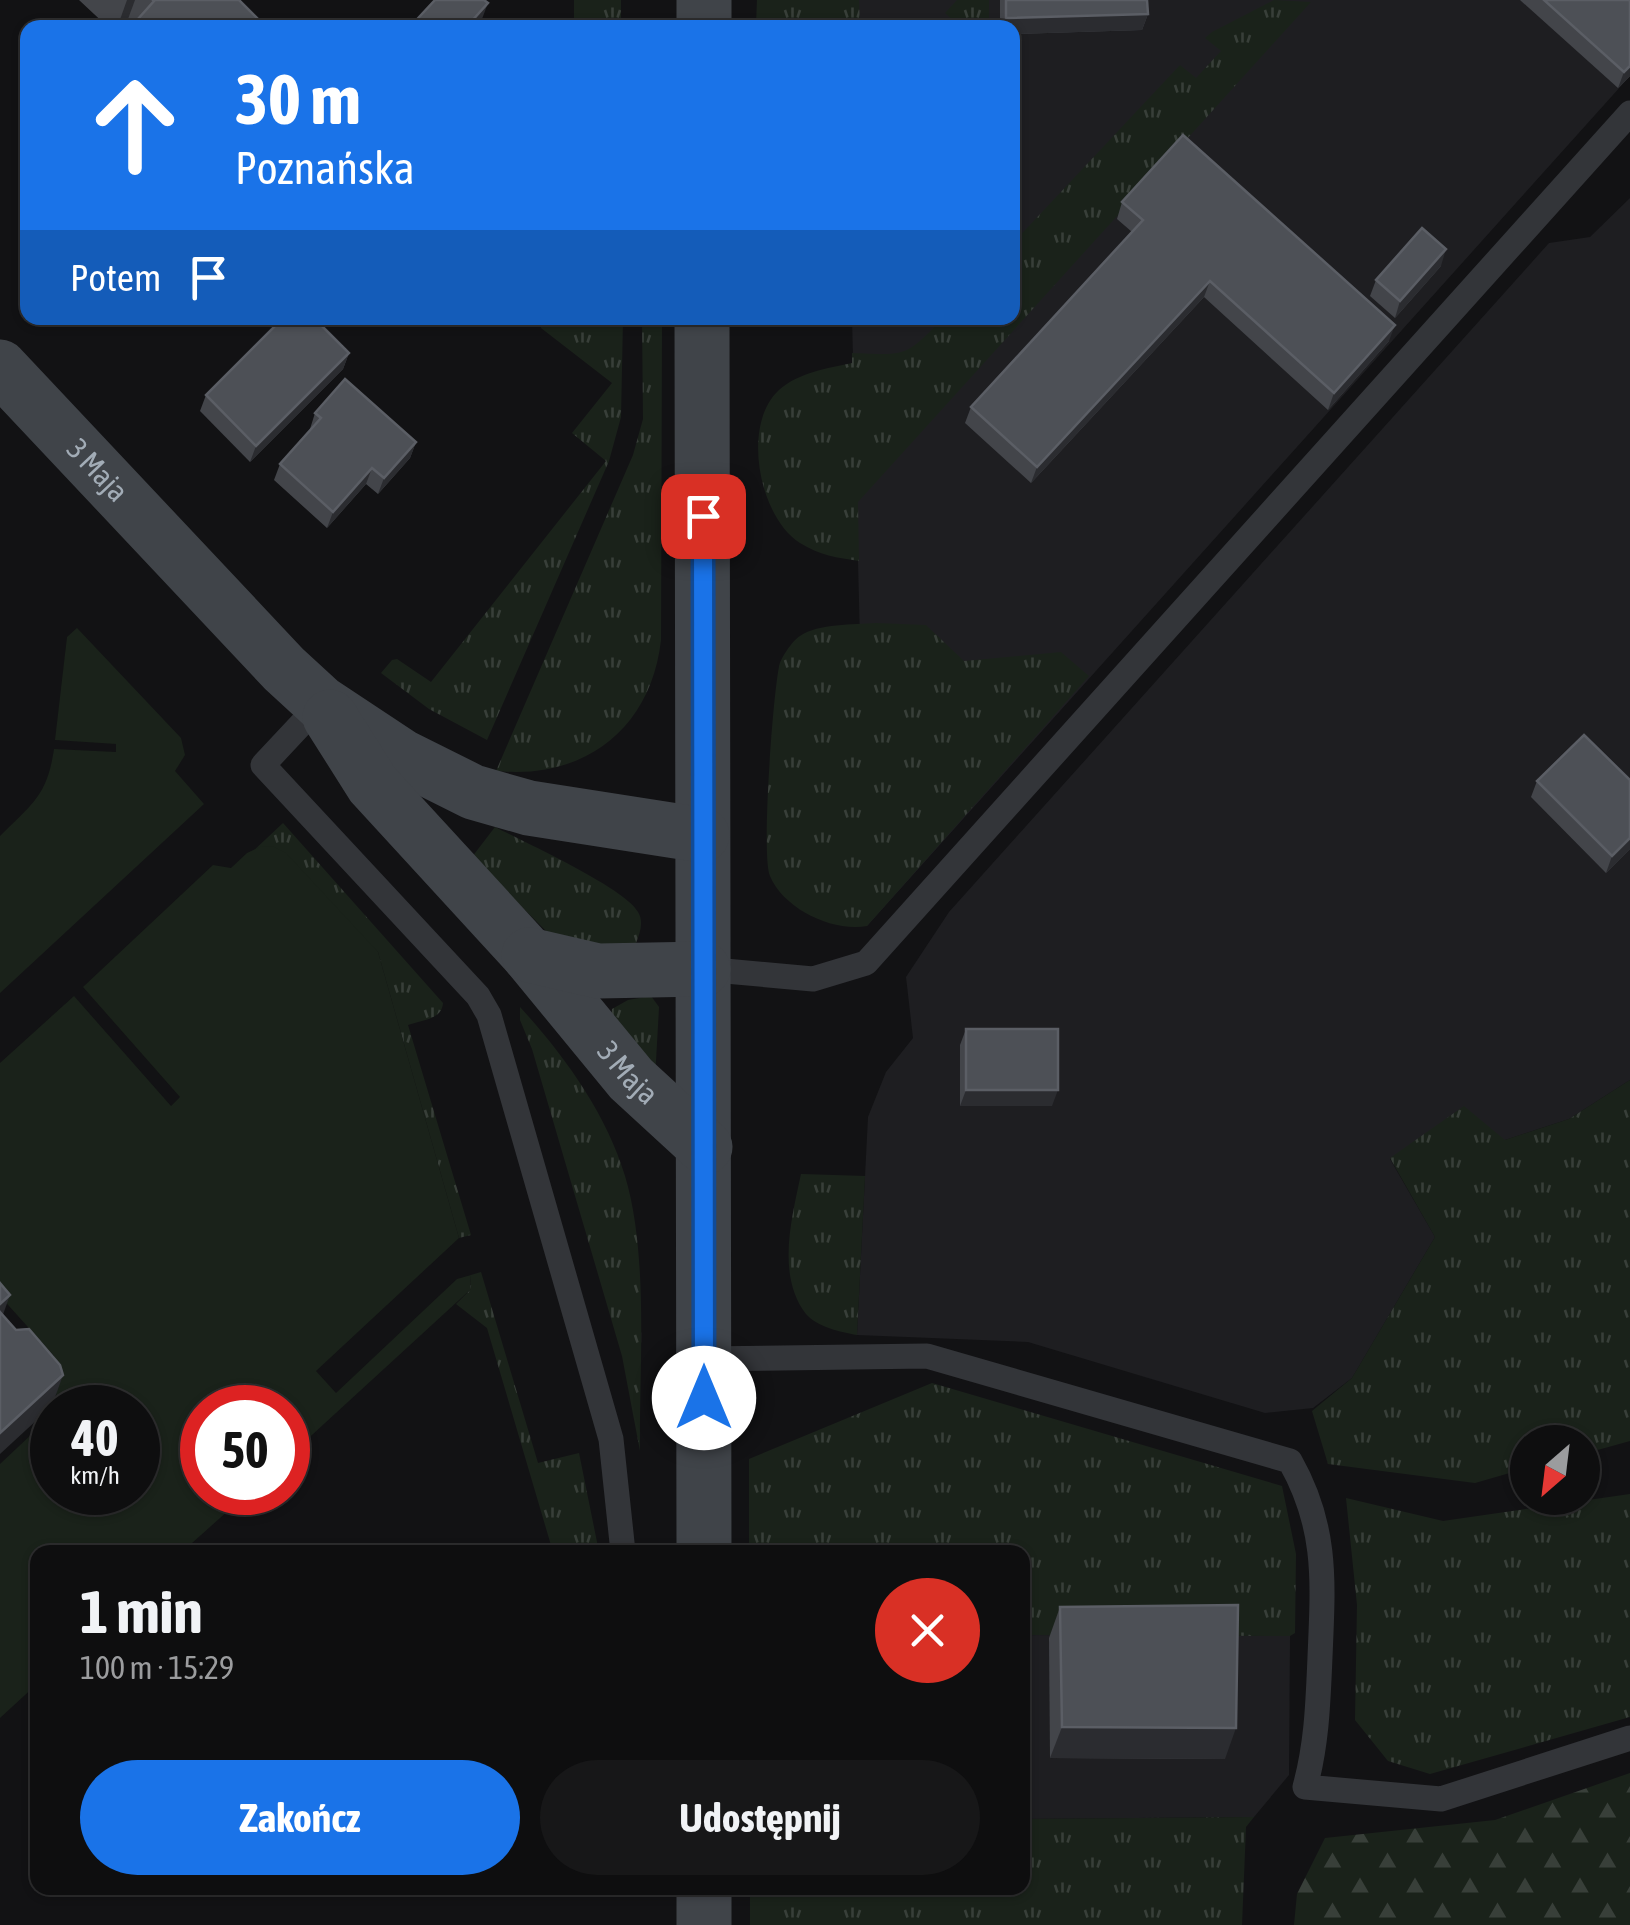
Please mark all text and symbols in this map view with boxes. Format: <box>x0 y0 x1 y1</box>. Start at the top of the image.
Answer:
text: 30 m <box>235 59 361 139</box>
icon: ahead <box>70 60 200 190</box>
text: Poznańska <box>235 142 415 194</box>
icon: arrive <box>181 250 236 305</box>
text: Potem <box>70 256 161 299</box>
street label: 3 Maja <box>61 431 135 508</box>
pin <box>661 474 746 559</box>
icon: arrive <box>676 489 731 544</box>
street label: 3 Maja <box>591 1034 665 1111</box>
position arrow <box>652 1346 756 1450</box>
speed limit sign: 50 <box>180 1385 310 1515</box>
text: 40 <box>71 1409 118 1467</box>
north arrow <box>1510 1425 1600 1515</box>
map controls <box>1510 1425 1600 1515</box>
text: km/h <box>70 1461 120 1489</box>
text: 1 min <box>80 1577 203 1646</box>
button: close <box>875 1578 980 1683</box>
text: 100 m · 15:29 <box>80 1649 234 1686</box>
button: Zakończ <box>80 1760 520 1875</box>
button: Udostępnij <box>540 1760 980 1875</box>

